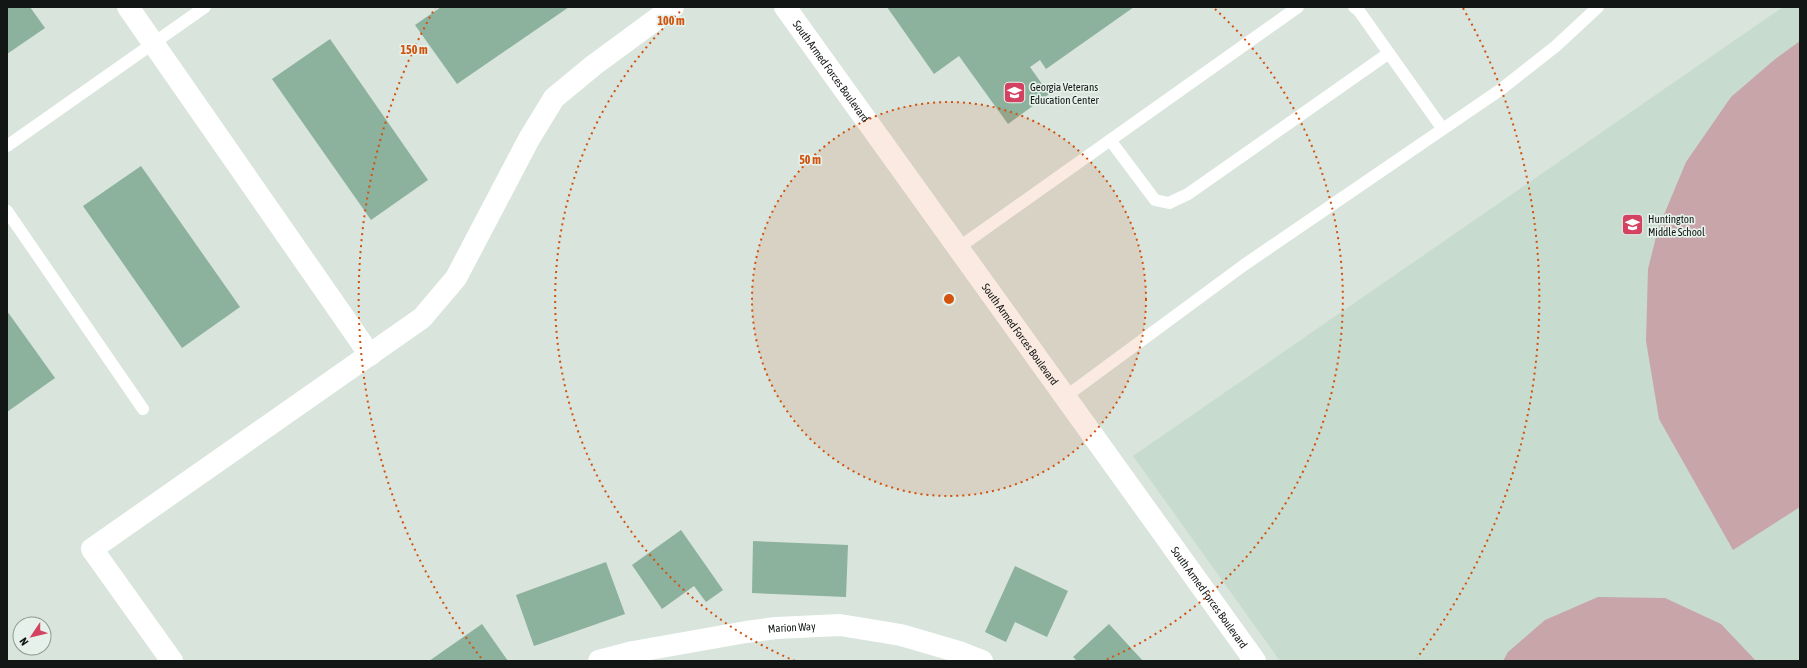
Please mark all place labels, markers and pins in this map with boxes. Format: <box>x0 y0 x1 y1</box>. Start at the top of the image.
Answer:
school or university icon: Georgia Veterans Education Center <box>1001 80 1027 106</box>
place label: Georgia Veterans Education Center <box>1030 81 1099 106</box>
school or university icon: Huntington Middle School <box>1620 212 1646 238</box>
place label: Huntington Middle School <box>1648 213 1705 238</box>
centre of rings <box>942 292 956 306</box>

